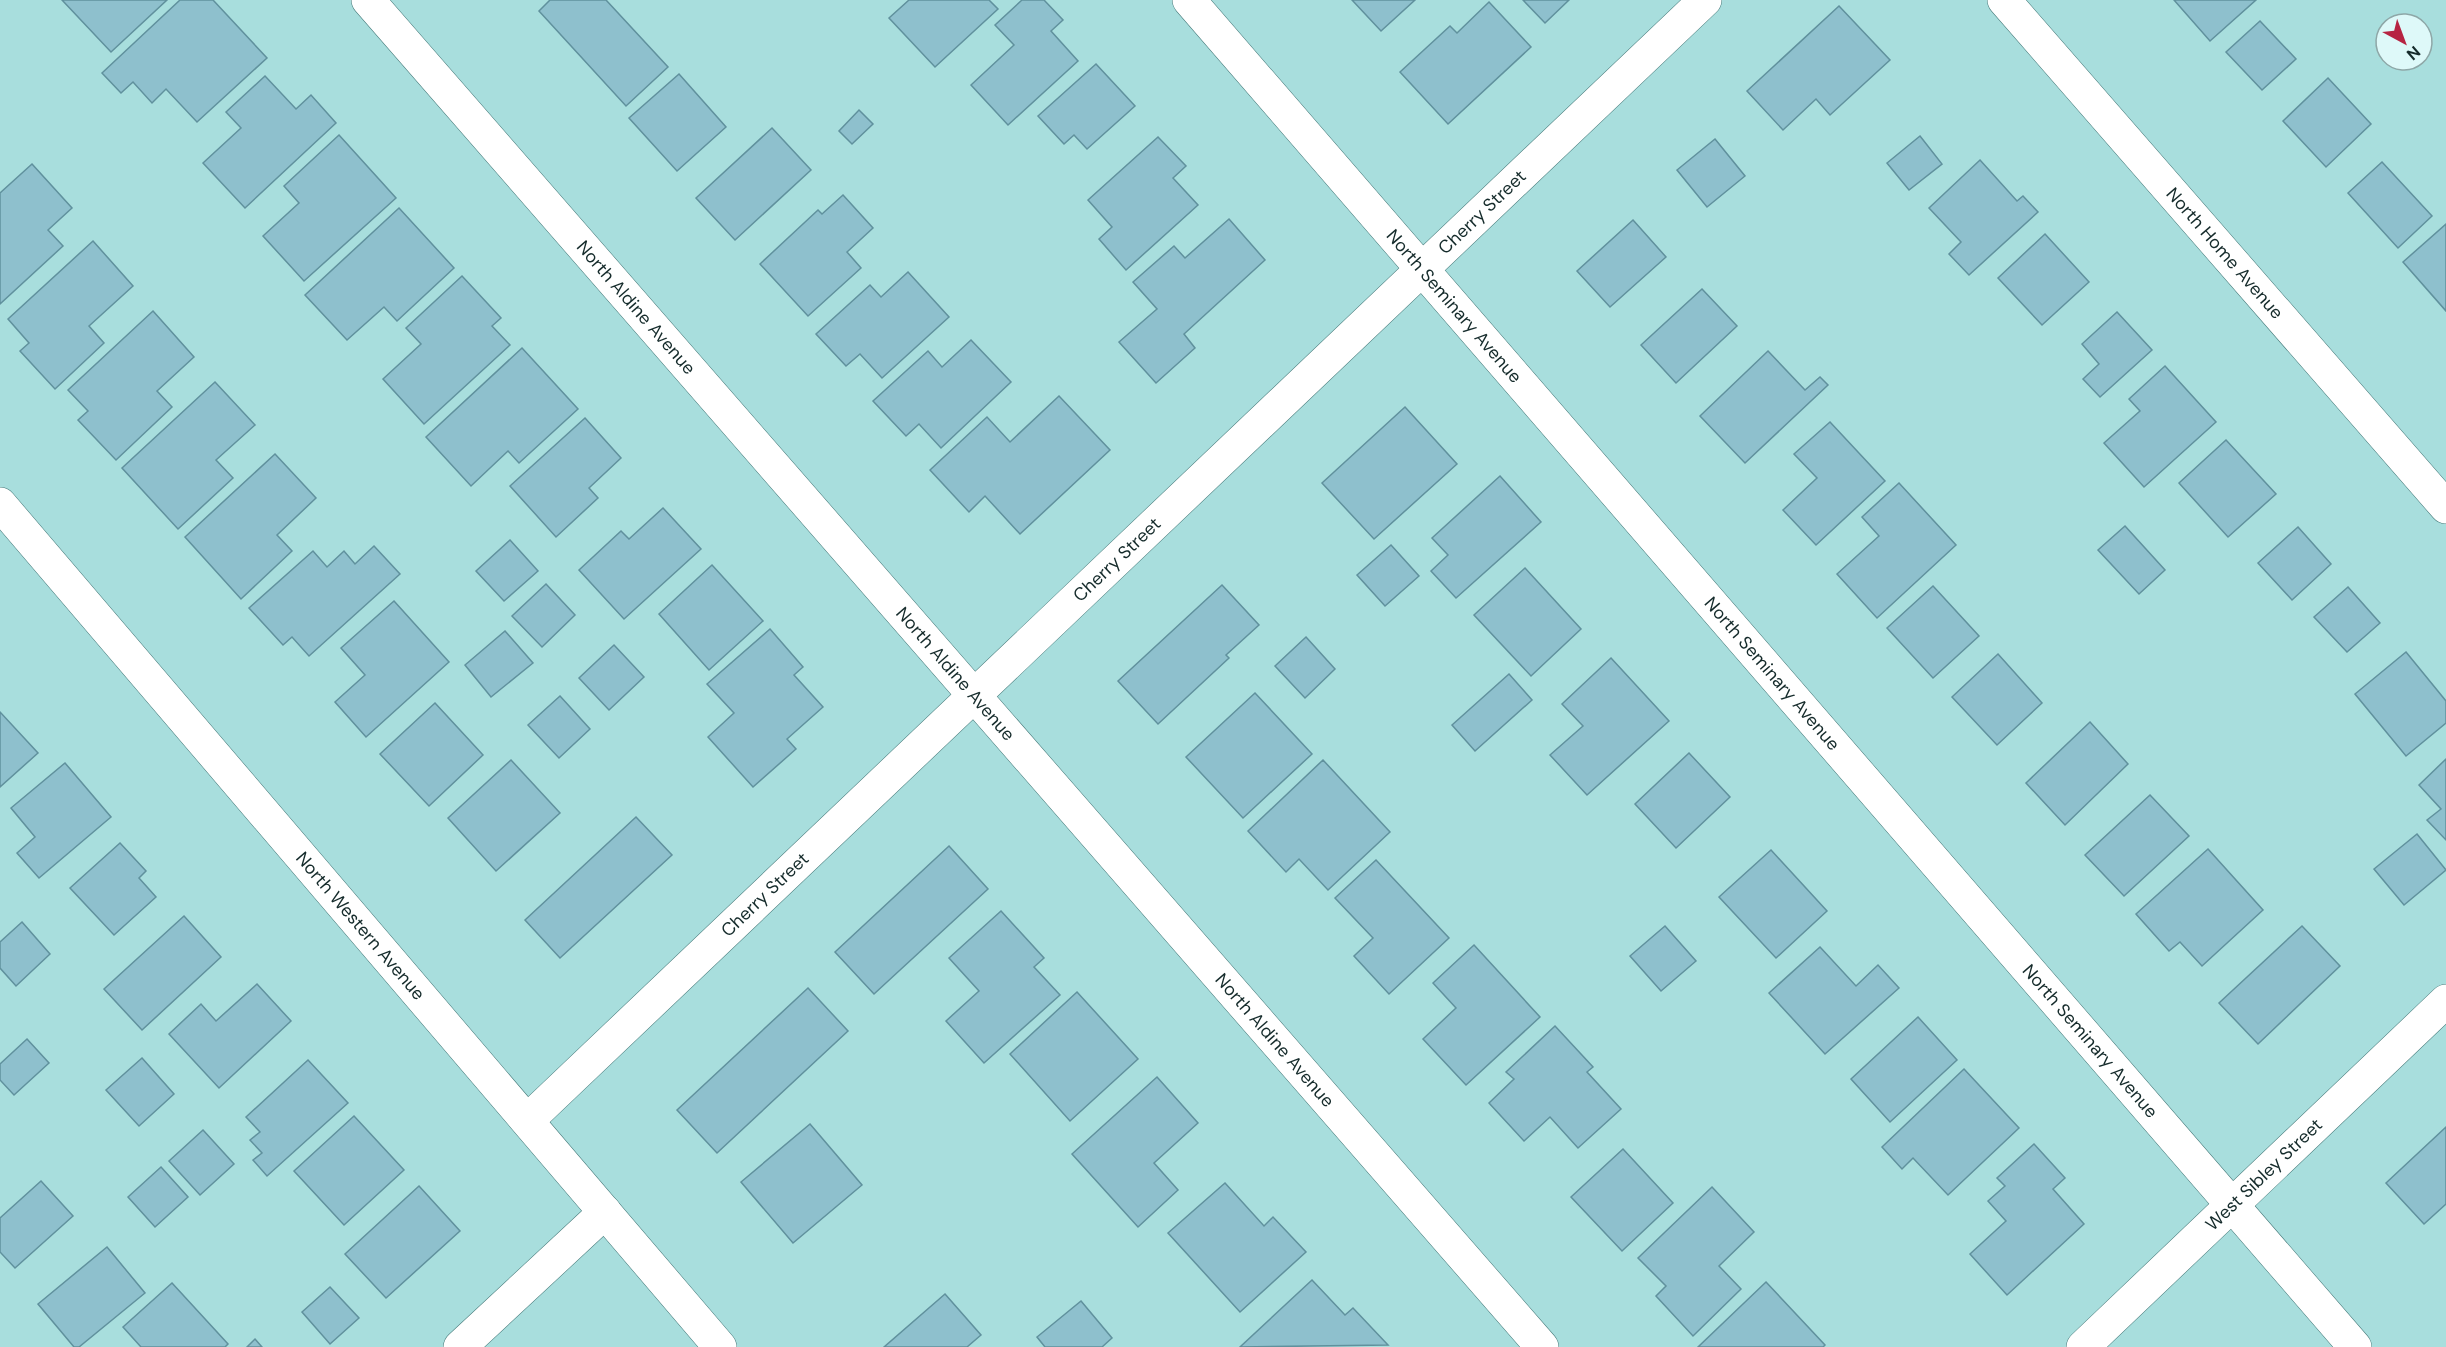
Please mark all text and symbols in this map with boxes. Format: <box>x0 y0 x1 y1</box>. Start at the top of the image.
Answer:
north arrow <box>2374 12 2434 72</box>
text: N <box>2402 41 2425 65</box>
street label: Cherry Street <box>1433 165 1531 260</box>
street label: North Home Avenue <box>2161 182 2289 324</box>
street label: North Seminary Avenue <box>1381 224 1527 388</box>
street label: North Aldine Avenue <box>571 236 701 380</box>
street label: Cherry Street <box>1068 512 1166 607</box>
street label: North Seminary Avenue <box>1699 592 1845 756</box>
street label: North Aldine Avenue <box>890 602 1020 746</box>
street label: North Western Avenue <box>290 847 430 1005</box>
street label: Cherry Street <box>716 847 814 942</box>
street label: North Seminary Avenue <box>2017 959 2163 1123</box>
street label: North Aldine Avenue <box>1210 968 1340 1112</box>
street label: West Sibley Street <box>2200 1113 2328 1236</box>

